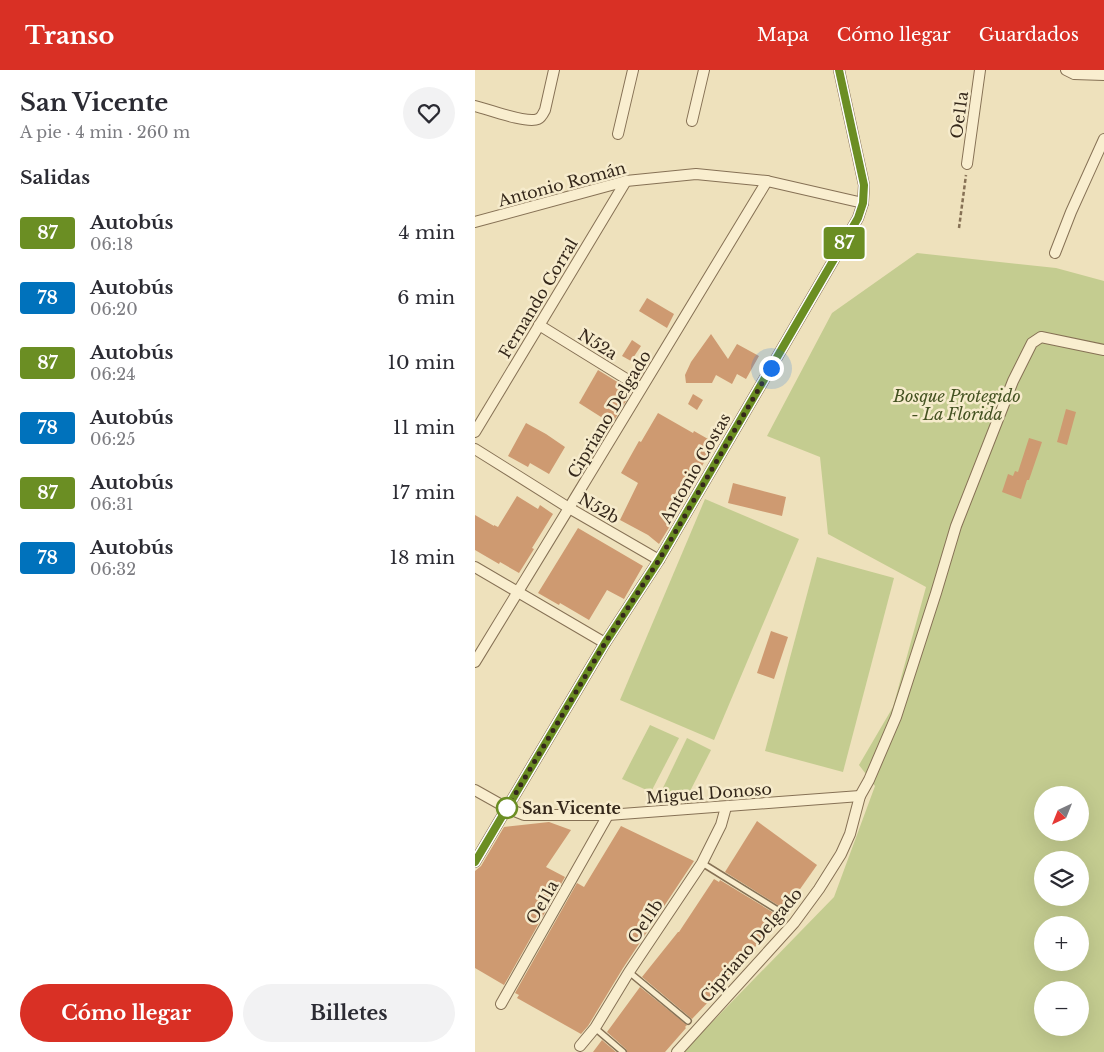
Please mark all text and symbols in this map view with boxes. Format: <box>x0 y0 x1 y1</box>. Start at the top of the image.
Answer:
text: Transo <box>25 21 114 50</box>
text: Mapa <box>757 24 809 46</box>
text: Cómo llegar <box>837 24 951 46</box>
text: Guardados <box>979 24 1079 46</box>
button: heart <box>403 87 455 139</box>
text: San Vicente <box>20 88 168 117</box>
street label: Oe11a <box>946 90 972 140</box>
text: A pie · 4 min · 260 m <box>20 122 190 142</box>
street label: Antonio Román <box>495 157 628 211</box>
text: Salidas <box>20 166 90 189</box>
text: Autobús <box>90 211 173 234</box>
text: 4 min <box>398 221 455 244</box>
text: 87 <box>37 222 58 244</box>
line badge: 87 <box>821 227 867 259</box>
text: 87 <box>834 232 854 254</box>
text: 06:18 <box>90 234 133 254</box>
street label: Fernando Corral <box>494 234 582 362</box>
text: Autobús <box>90 276 173 299</box>
text: 6 min <box>397 286 455 309</box>
text: 78 <box>37 287 58 309</box>
text: 06:20 <box>90 299 138 319</box>
street label: N52a <box>575 324 621 364</box>
text: Autobús <box>90 341 173 364</box>
street label: Cipriano Delgado <box>563 347 655 481</box>
text: 10 min <box>388 351 455 374</box>
text: 87 <box>37 352 58 374</box>
your location <box>759 356 784 381</box>
text: 06:24 <box>90 364 136 384</box>
park label: Bosque Protegido - La Florida <box>892 386 1021 424</box>
text: Autobús <box>90 406 173 429</box>
street label: Antonio Costas <box>655 409 735 528</box>
text: 11 min <box>393 416 455 439</box>
text: 78 <box>37 417 58 439</box>
text: 06:25 <box>90 429 135 449</box>
text: Autobús <box>90 471 173 494</box>
text: 17 min <box>392 481 455 504</box>
text: 87 <box>37 482 58 504</box>
street label: N52b <box>575 488 623 528</box>
text: 06:31 <box>90 494 133 514</box>
text: Autobús <box>90 536 173 559</box>
text: 18 min <box>390 546 455 569</box>
text: 78 <box>37 547 58 569</box>
text: 06:32 <box>90 559 136 579</box>
street label: Miguel Donoso <box>645 779 773 807</box>
north arrow <box>1034 786 1089 841</box>
map controls <box>1034 786 1089 1036</box>
marker: San Vicente <box>496 797 518 819</box>
place label: San Vicente <box>522 798 621 818</box>
button: layers <box>1034 851 1089 906</box>
street label: Oe11a <box>521 876 563 928</box>
street label: Cipriano Delgado <box>696 884 806 1006</box>
street label: Oe11b <box>623 895 667 947</box>
button: + <box>1034 916 1089 971</box>
button: − <box>1034 981 1089 1036</box>
button: Cómo llegar <box>20 984 233 1042</box>
button: Billetes <box>243 984 455 1042</box>

